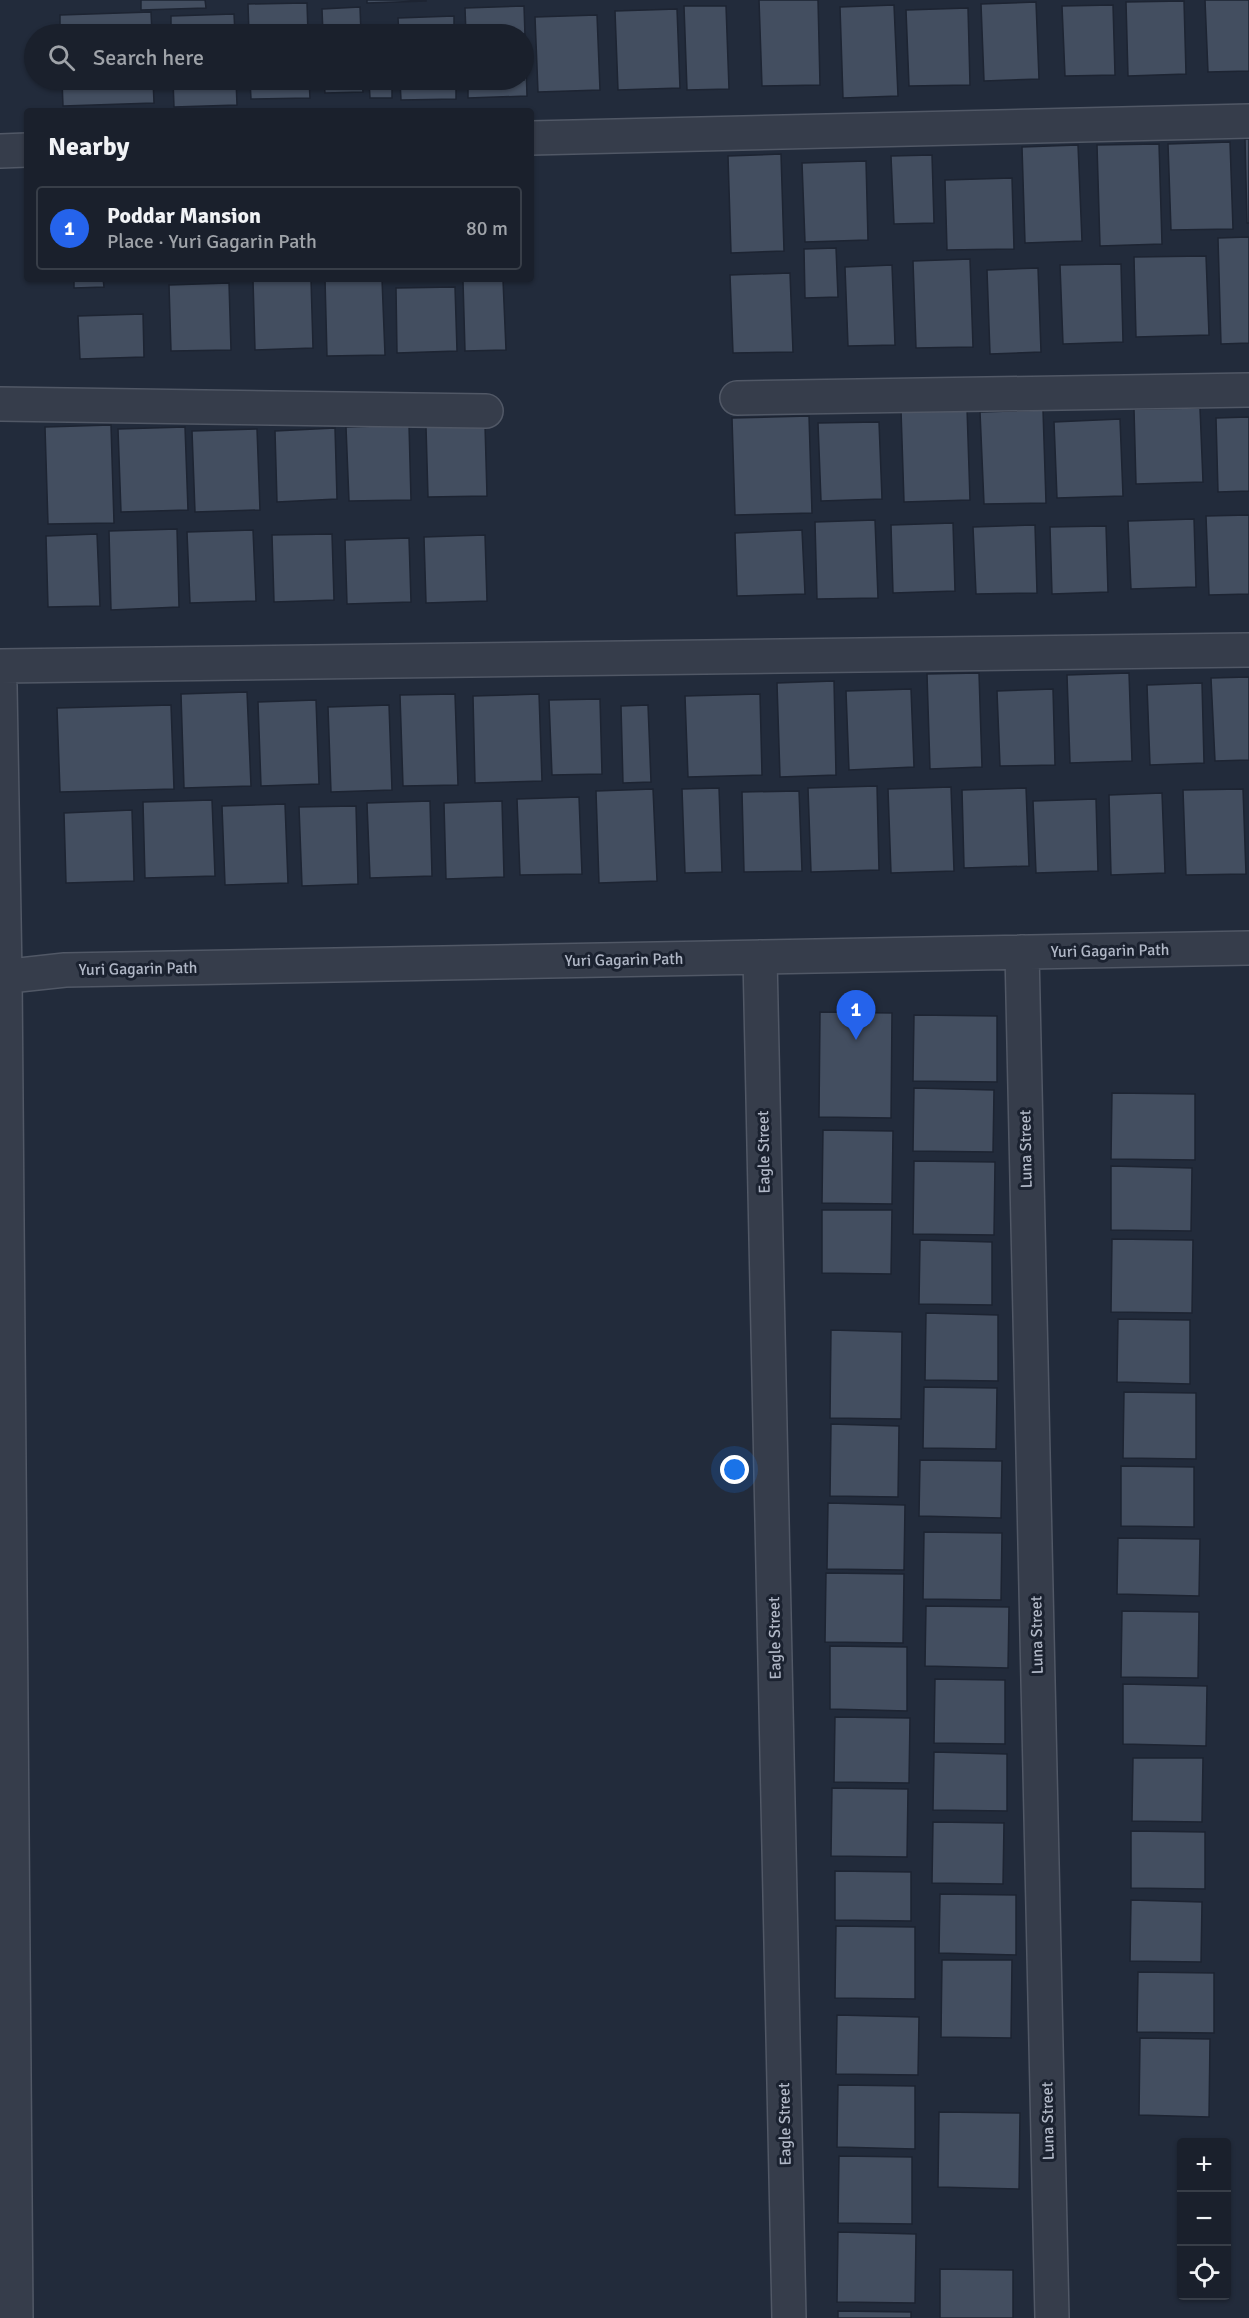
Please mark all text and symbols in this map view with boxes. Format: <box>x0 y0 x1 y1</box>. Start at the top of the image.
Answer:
search box <box>24 24 534 90</box>
icon: search <box>45 41 78 74</box>
text: Search here <box>93 44 204 71</box>
text: Nearby <box>48 131 129 163</box>
text: Poddar Mansion <box>107 202 261 229</box>
text: 1 <box>64 216 75 241</box>
text: 80 m <box>466 216 508 241</box>
text: Place · Yuri Gagarin Path <box>107 229 317 254</box>
street label: Yuri Gagarin Path <box>1050 940 1170 962</box>
street label: Yuri Gagarin Path <box>564 949 684 971</box>
street label: Yuri Gagarin Path <box>78 958 198 980</box>
pin: 1 <box>836 990 876 1040</box>
street label: Luna Street <box>1015 1109 1037 1189</box>
street label: Eagle Street <box>753 1110 775 1194</box>
your location <box>720 1455 749 1484</box>
street label: Luna Street <box>1026 1595 1048 1675</box>
street label: Eagle Street <box>764 1596 786 1680</box>
street label: Luna Street <box>1037 2081 1059 2161</box>
street label: Eagle Street <box>774 2082 796 2166</box>
map controls <box>1177 2138 1231 2300</box>
button: + <box>1177 2138 1231 2192</box>
button: − <box>1177 2192 1231 2246</box>
button: locate <box>1177 2246 1231 2300</box>

